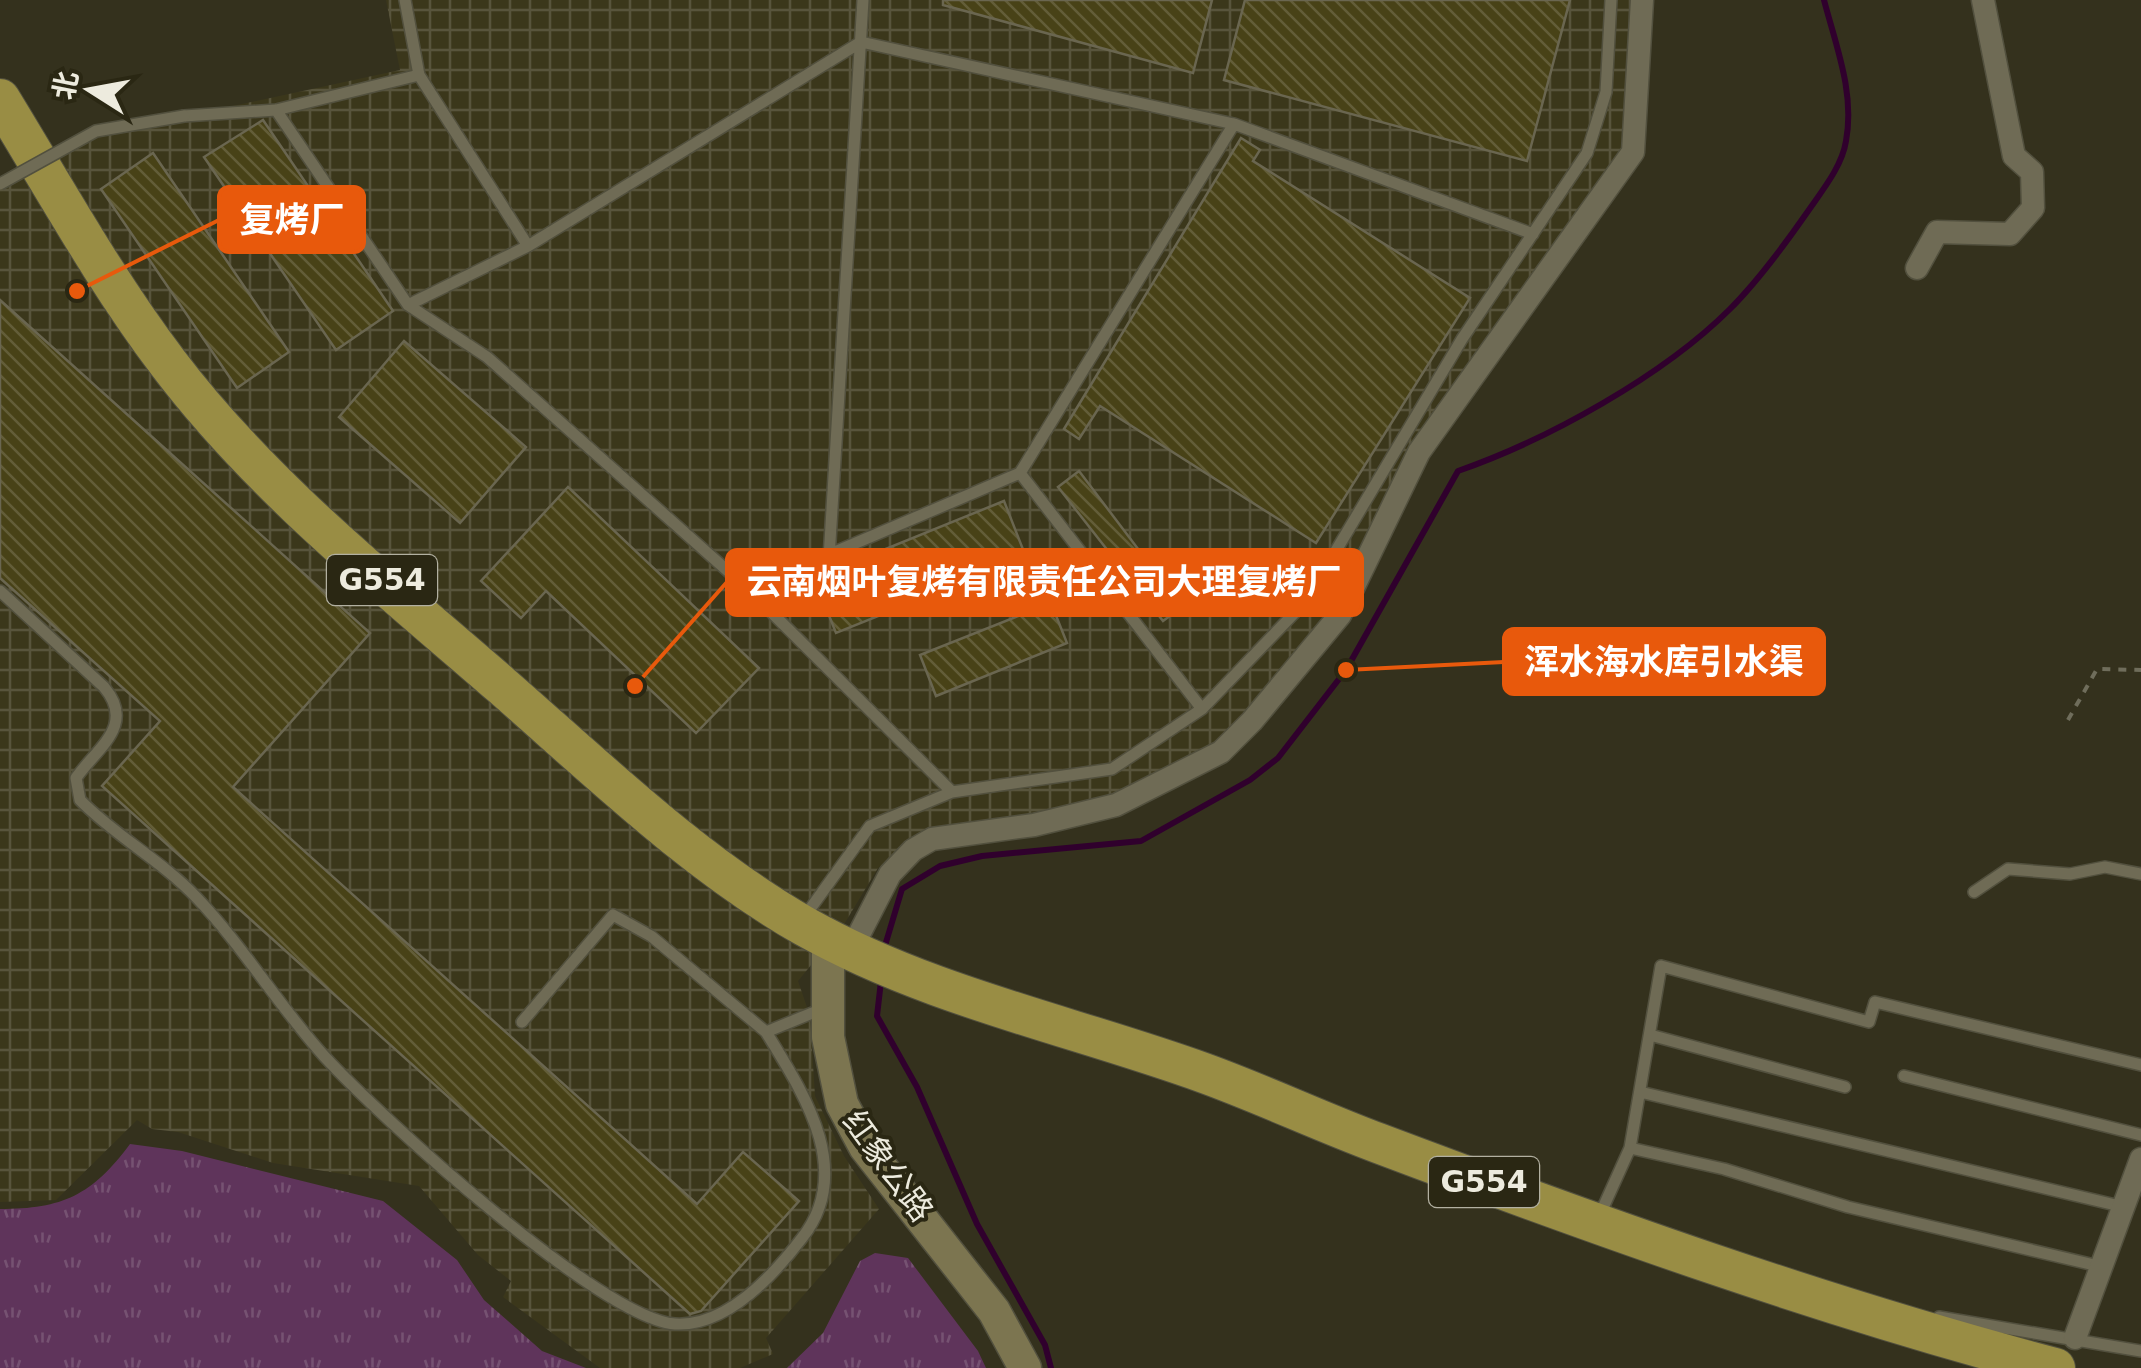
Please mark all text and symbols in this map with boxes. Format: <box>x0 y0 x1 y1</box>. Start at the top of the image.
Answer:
north arrow <box>40 40 140 140</box>
text: 北 <box>47 68 85 102</box>
callout: 复烤厂 <box>219 187 364 252</box>
text: 复烤厂 <box>239 200 345 240</box>
callout: 云南烟叶复烤有限责任公司大理复烤厂 <box>727 550 1362 615</box>
road number: G554 <box>327 555 437 605</box>
text: 云南烟叶复烤有限责任公司大理复烤厂 <box>746 562 1342 602</box>
callout: 浑水海水库引水渠 <box>1504 629 1824 694</box>
text: 浑水海水库引水渠 <box>1524 642 1804 682</box>
street label: 红象公路 <box>835 1103 941 1229</box>
road number: G554 <box>1429 1157 1539 1207</box>

